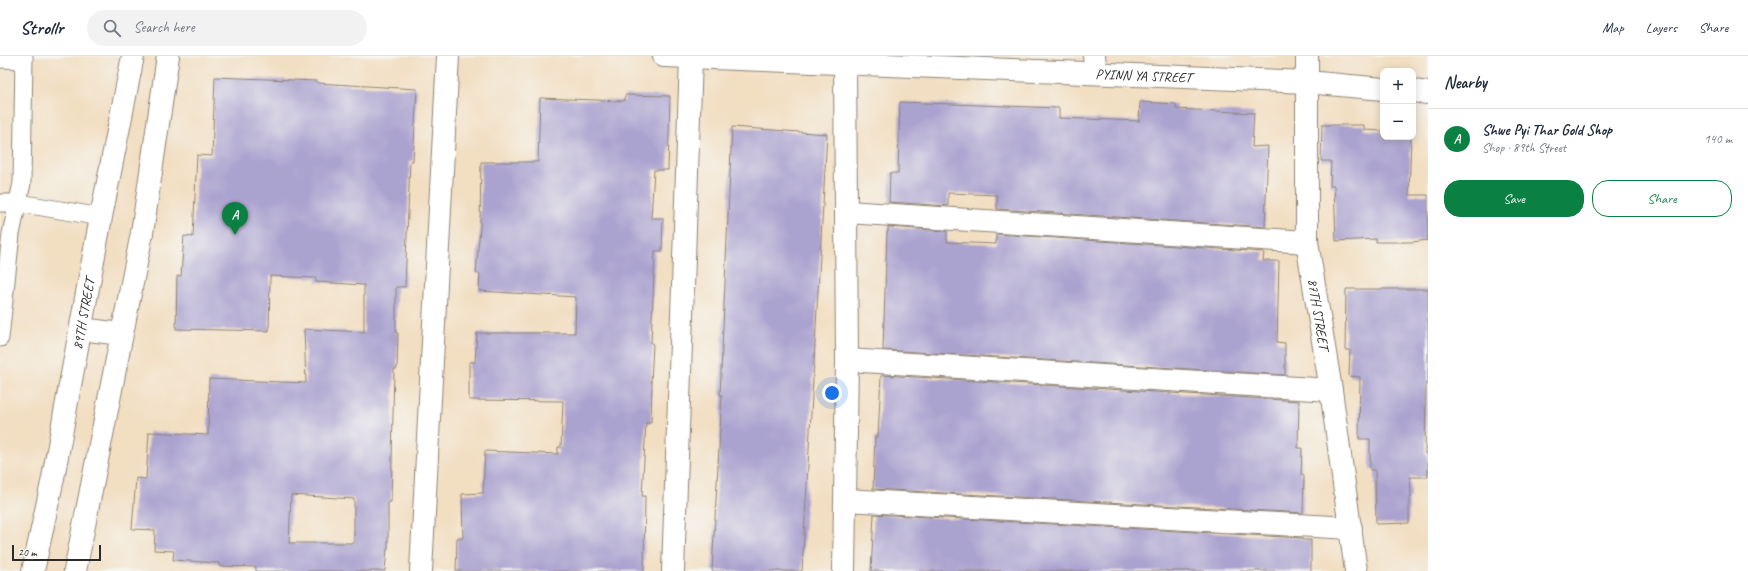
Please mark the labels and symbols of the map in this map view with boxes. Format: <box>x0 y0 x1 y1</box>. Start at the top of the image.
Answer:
street label: PYINN YA STREET <box>1095 65 1196 86</box>
pin: A <box>222 202 248 235</box>
street label: 89TH STREET <box>69 274 99 351</box>
street label: 87TH STREET <box>1304 277 1333 354</box>
your location <box>822 383 842 403</box>
scale bar <box>12 543 101 562</box>

